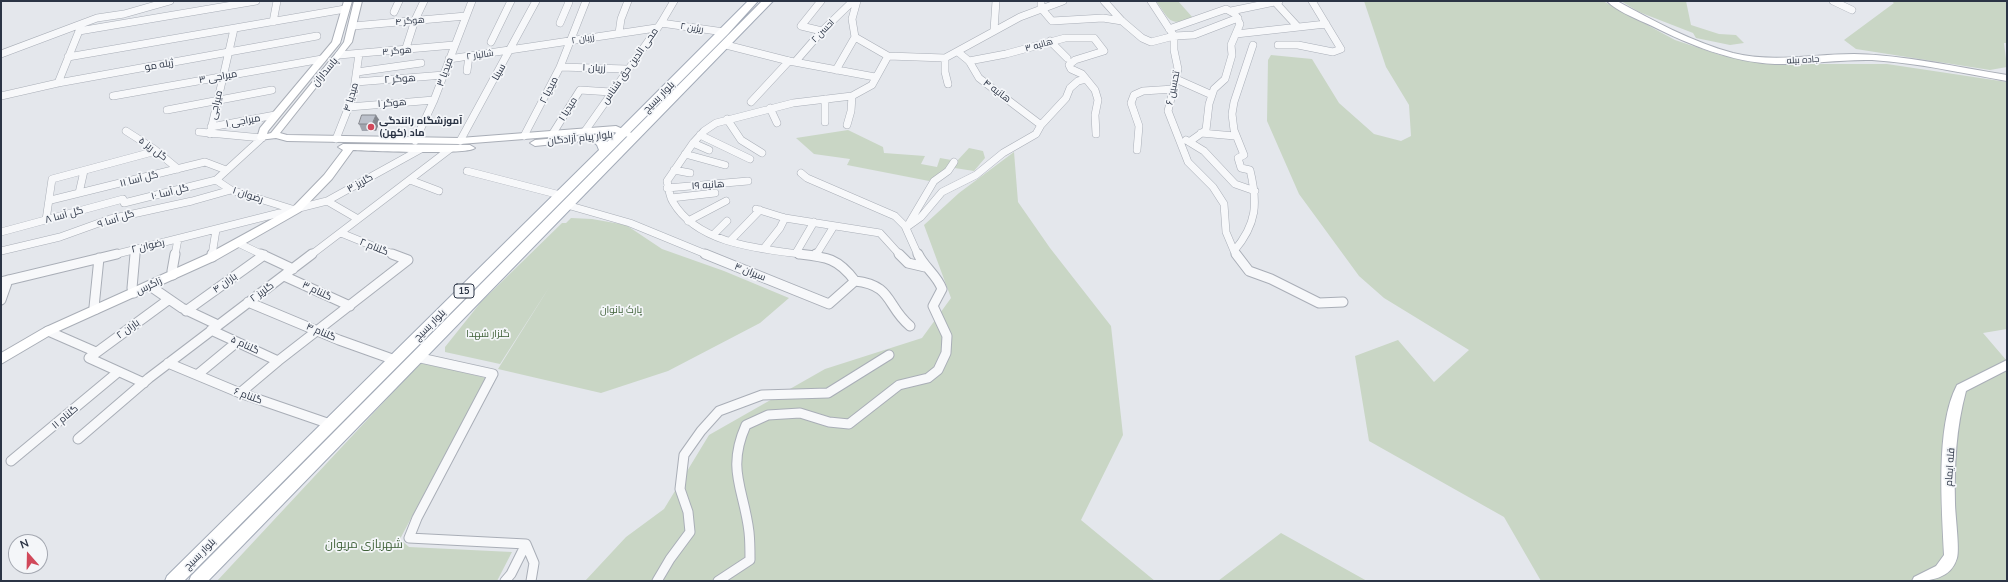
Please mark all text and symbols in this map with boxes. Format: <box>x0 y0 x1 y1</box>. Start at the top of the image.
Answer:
street label: هوگر ۴ <box>395 14 425 28</box>
street label: احسن ۲ <box>809 17 837 45</box>
street label: ریژین ۲ <box>680 21 704 35</box>
street label: محی الدین حق شناس <box>599 26 661 106</box>
street label: زریان ۲ <box>571 32 595 46</box>
street label: هانیه ۳ <box>1024 36 1054 54</box>
street label: هوگر ۳ <box>382 44 412 58</box>
street label: شالیار ۲ <box>466 48 494 62</box>
street label: جاده بیله <box>1786 54 1820 66</box>
street label: پاسداران <box>310 55 340 89</box>
street label: میدیا ۳ <box>434 56 456 88</box>
street label: ژیله مو <box>144 57 174 73</box>
street label: سینا <box>490 62 508 82</box>
street label: زریان ۱ <box>582 62 606 74</box>
street label: میراجی ۳ <box>198 68 238 86</box>
street label: تحسین ۶ <box>1164 70 1182 106</box>
street label: هوگر ۲ <box>384 72 416 86</box>
street label: میدیا ۲ <box>537 75 561 105</box>
street label: هانیه ۴ <box>981 77 1013 105</box>
street label: بلوار بسیج <box>641 79 677 115</box>
street label: میدیا ۴ <box>341 81 361 113</box>
street label: میراجی <box>207 89 225 121</box>
street label: میدیا ۱ <box>556 95 580 123</box>
street label: هوگر ۱ <box>377 96 407 110</box>
street label: میراجی ۱ <box>225 112 261 130</box>
place label: آموزشگاه رانندگی ماد (کهن) <box>379 115 462 138</box>
marker: آموزشگاه رانندگی ماد (کهن) <box>366 122 376 132</box>
street label: بلوار پیام آزادگان <box>547 129 613 147</box>
street label: گل ریز ۵ <box>136 135 170 163</box>
street label: گل آسا ۱۱ <box>119 168 159 190</box>
street label: گلریز ۳ <box>345 171 375 195</box>
street label: هانیه ۱۹ <box>691 178 725 192</box>
street label: گل آسا ۱۰ <box>150 182 190 202</box>
street label: رضوان ۱ <box>231 184 265 206</box>
street label: گل آسا ۸ <box>44 204 84 226</box>
street label: گل آسا ۹ <box>96 207 136 231</box>
street label: رضوان ۲ <box>130 236 166 256</box>
street label: گلنام ۲ <box>358 236 390 258</box>
street label: سیران ۴ <box>733 260 767 284</box>
street label: باران ۴ <box>211 270 239 296</box>
street label: زاگرس <box>134 275 164 297</box>
street label: گلریز ۲ <box>248 279 276 305</box>
street label: گلنام ۳ <box>300 279 334 303</box>
road number: 15 <box>454 284 474 298</box>
park label: پارک بانوان <box>600 304 642 316</box>
street label: بلوار بسیج <box>412 307 448 343</box>
street label: باران ۲ <box>114 317 142 341</box>
street label: گلنام ۴ <box>304 320 338 344</box>
park label: گلزار شهدا <box>466 328 510 340</box>
street label: گلنام ۵ <box>229 333 261 357</box>
street label: گلنام ۶ <box>232 385 264 407</box>
street label: گلنام ۱۱ <box>49 403 81 431</box>
street label: قله ایمام <box>1943 447 1957 487</box>
north arrow <box>8 534 48 574</box>
text: N <box>18 536 31 552</box>
street label: بلوار بسیج <box>182 536 218 572</box>
park label: شهربازی مریوان <box>325 537 403 551</box>

